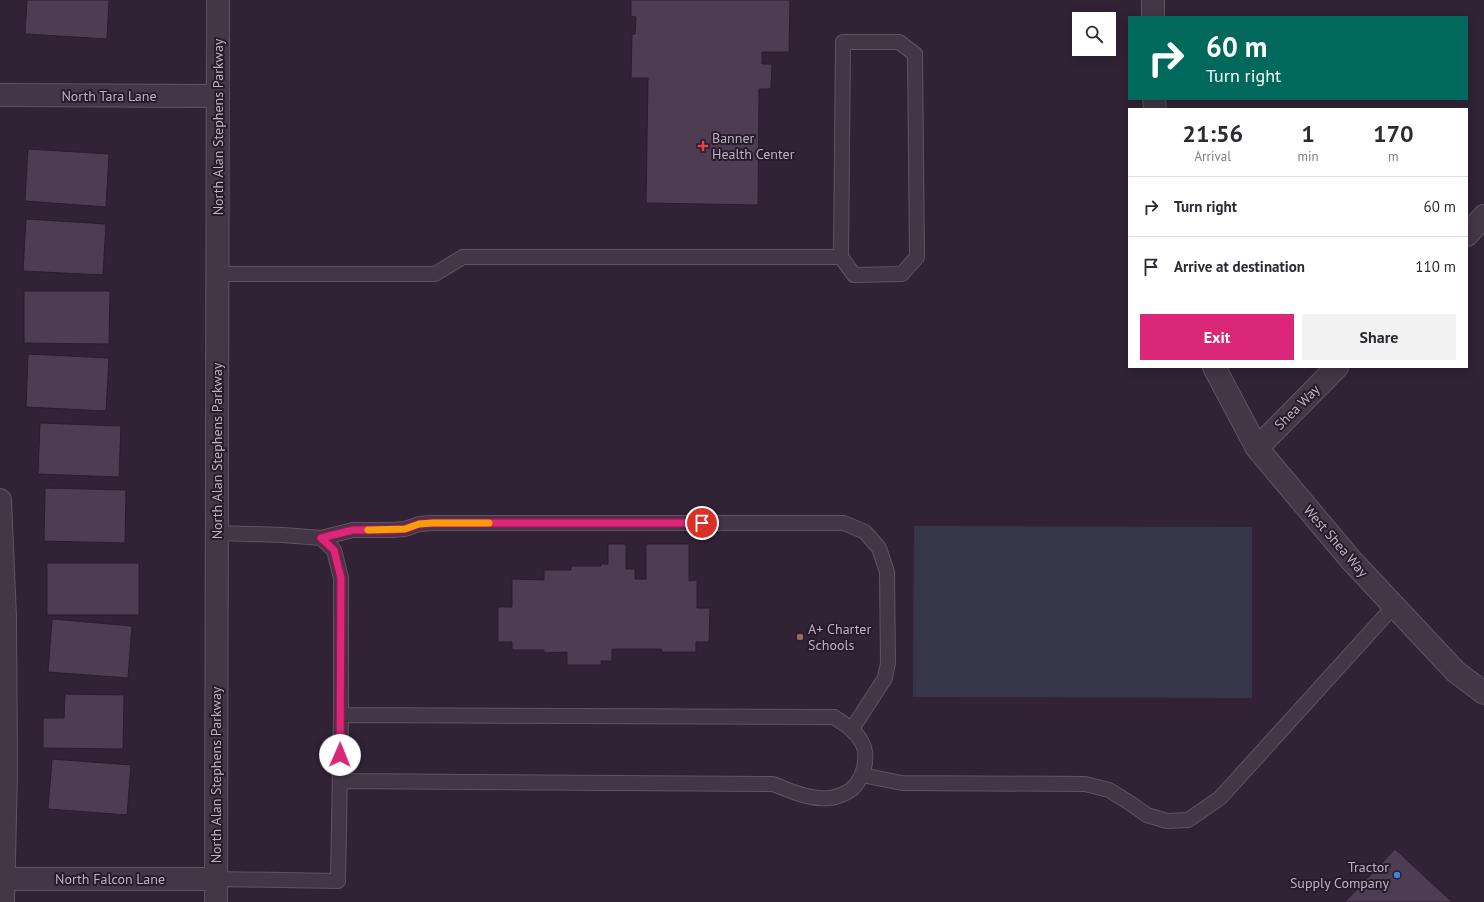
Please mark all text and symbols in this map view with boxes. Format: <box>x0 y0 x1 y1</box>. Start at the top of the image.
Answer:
map controls <box>1072 12 1116 56</box>
button: search <box>1072 12 1116 56</box>
text: 60 m <box>1206 28 1267 65</box>
icon: right <box>1140 32 1192 84</box>
street label: North Alan Stephens Parkway <box>209 38 227 215</box>
text: Turn right <box>1206 64 1281 87</box>
street label: North Tara Lane <box>61 87 157 105</box>
text: 21:56 <box>1182 118 1243 149</box>
text: 1 <box>1301 118 1315 149</box>
text: 170 <box>1373 118 1414 149</box>
place label: Banner Health Center <box>712 129 795 163</box>
marker: Banner Health Center <box>697 140 709 152</box>
text: Arrival <box>1195 148 1231 165</box>
text: min <box>1297 148 1319 165</box>
text: m <box>1388 148 1399 165</box>
icon: right <box>1140 196 1162 218</box>
text: Turn right <box>1174 197 1237 216</box>
text: 60 m <box>1423 197 1456 216</box>
icon: arrive <box>1140 256 1162 278</box>
text: Arrive at destination <box>1174 257 1305 276</box>
text: 110 m <box>1415 257 1456 276</box>
button: Exit <box>1140 314 1294 360</box>
button: Share <box>1302 314 1456 360</box>
street label: North Alan Stephens Parkway <box>208 362 226 539</box>
street label: Shea Way <box>1270 380 1324 434</box>
street label: West Shea Way <box>1300 501 1372 581</box>
pin <box>685 506 719 540</box>
icon: arrive <box>691 512 713 534</box>
place label: A+ Charter Schools <box>808 620 871 654</box>
marker: A+ Charter Schools <box>795 632 805 642</box>
street label: North Alan Stephens Parkway <box>207 686 225 863</box>
position arrow <box>319 734 361 776</box>
place label: Tractor Supply Company <box>1290 858 1389 892</box>
street label: North Falcon Lane <box>55 870 165 888</box>
marker: Tractor Supply Company <box>1392 870 1402 880</box>

